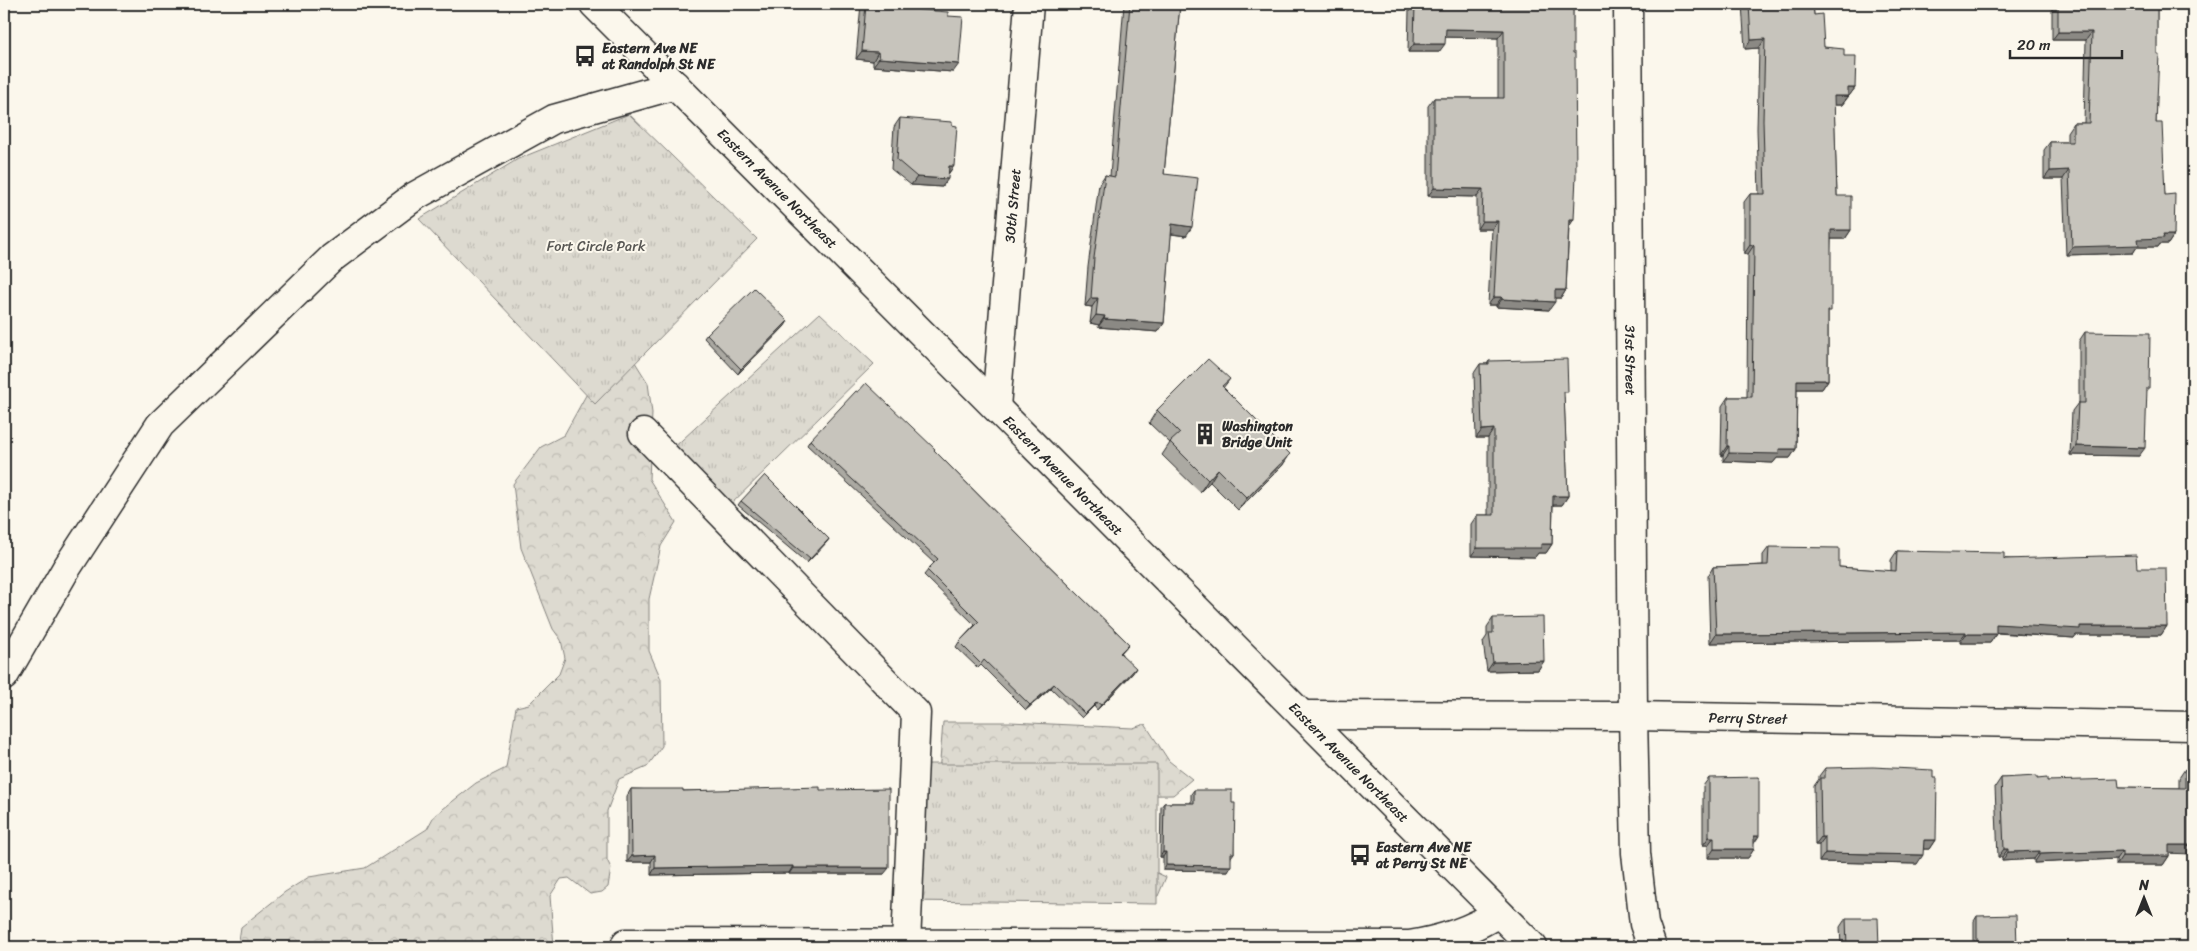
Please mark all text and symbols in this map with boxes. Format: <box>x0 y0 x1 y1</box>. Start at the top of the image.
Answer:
scale bar <box>2010 28 2122 60</box>
text: 20 m <box>2017 32 2051 58</box>
place label: Eastern Ave NE at Randolph St NE <box>601 36 716 77</box>
bus stop icon: Eastern Ave NE at Randolph St NE <box>572 43 598 69</box>
street label: Eastern Avenue Northeast <box>711 122 844 255</box>
street label: 30th Street <box>997 168 1028 244</box>
park label: Fort Circle Park <box>547 234 646 259</box>
street label: 31st Street <box>1618 325 1643 395</box>
street label: Eastern Avenue Northeast <box>997 409 1129 542</box>
place label: Washington Bridge Unit <box>1222 414 1293 455</box>
building icon: Washington Bridge Unit <box>1192 421 1218 447</box>
street label: Eastern Avenue Northeast <box>1283 696 1415 829</box>
street label: Perry Street <box>1708 705 1789 731</box>
place label: Eastern Ave NE at Perry St NE <box>1375 835 1472 876</box>
bus stop icon: Eastern Ave NE at Perry St NE <box>1347 842 1373 868</box>
text: N <box>2138 873 2149 898</box>
north arrow <box>2120 874 2170 924</box>

